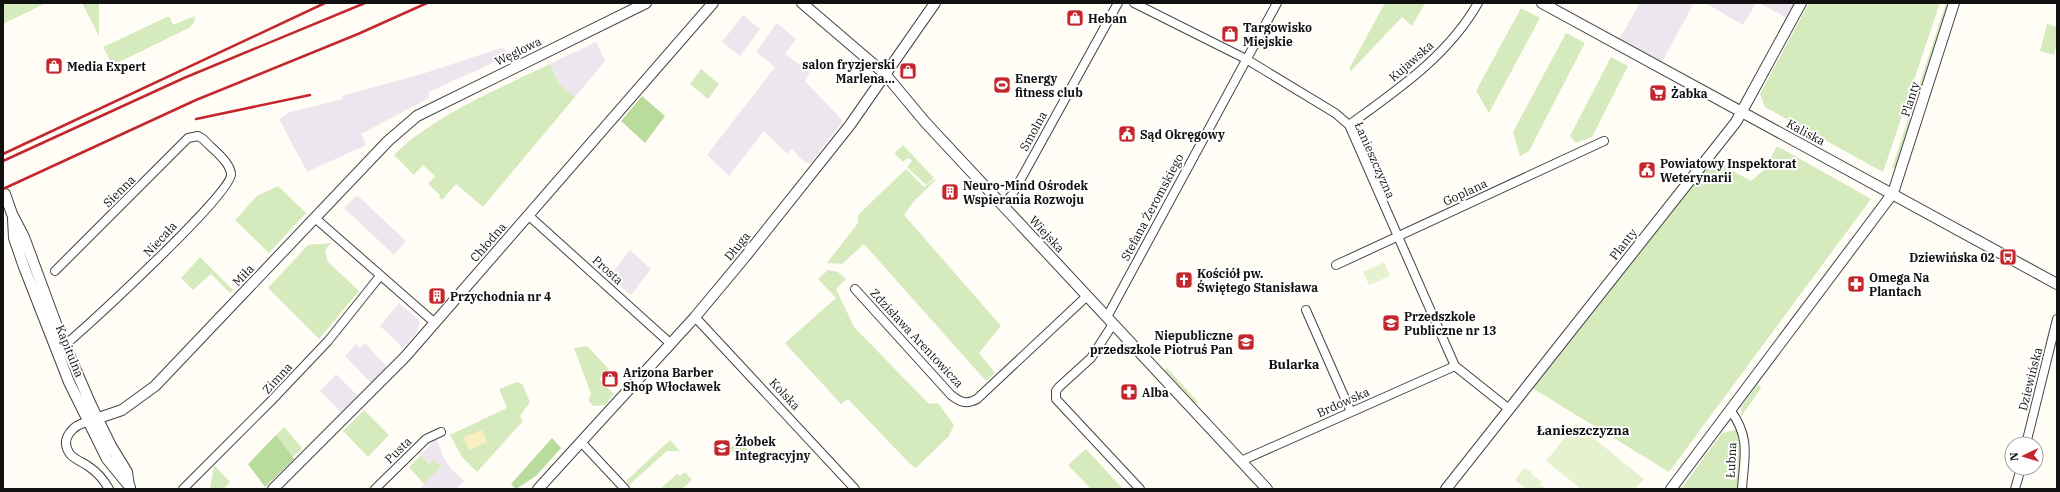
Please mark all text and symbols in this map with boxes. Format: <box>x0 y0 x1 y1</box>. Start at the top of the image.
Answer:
shop icon: Heban <box>1065 8 1085 28</box>
place label: Heban <box>1088 11 1127 26</box>
place label: Targowisko Miejskie <box>1243 20 1312 49</box>
shop icon: Targowisko Miejskie <box>1220 24 1240 44</box>
street label: Węglowa <box>492 33 544 69</box>
street label: Kujawska <box>1386 37 1437 85</box>
shop icon: Media Expert <box>44 56 64 76</box>
place label: salon fryzjerski Marlena... <box>802 57 895 86</box>
place label: Media Expert <box>67 59 146 74</box>
shop icon: salon fryzjerski Marlena... <box>898 61 918 81</box>
place label: Energy fitness club <box>1015 71 1083 100</box>
sports icon: Energy fitness club <box>992 75 1012 95</box>
street label: Planty <box>1897 79 1923 118</box>
supermarket icon: Żabka <box>1648 83 1668 103</box>
place label: Żabka <box>1671 86 1708 101</box>
street label: Smolna <box>1016 108 1050 153</box>
street label: Kaliska <box>1784 116 1828 149</box>
street label: Łanieszczyzna <box>1351 119 1399 201</box>
public building icon: Sąd Okręgowy <box>1117 124 1137 144</box>
place label: Sąd Okręgowy <box>1140 127 1225 142</box>
street label: Stefana Żeromskiego <box>1117 151 1187 263</box>
place label: Powiatowy Inspektorat Weterynarii <box>1660 156 1797 185</box>
public building icon: Powiatowy Inspektorat Weterynarii <box>1637 160 1657 180</box>
street label: Sienna <box>100 172 138 210</box>
street label: Goplana <box>1440 175 1490 209</box>
place label: Neuro-Mind Ośrodek Wspierania Rozwoju <box>963 178 1088 207</box>
building icon: Neuro-Mind Ośrodek Wspierania Rozwoju <box>940 182 960 202</box>
street label: Wiejska <box>1026 213 1068 256</box>
street label: Niecała <box>140 218 180 260</box>
street label: Chłodna <box>467 219 509 265</box>
street label: Planty <box>1606 225 1640 263</box>
street label: Długa <box>721 228 753 263</box>
bus stop icon: Dziewińska 02 <box>1998 247 2018 267</box>
place label: Dziewińska 02 <box>1909 250 1995 265</box>
street label: Prosta <box>590 252 627 288</box>
street label: Miła <box>229 261 257 289</box>
place label: Kościół pw. Świętego Stanisława <box>1197 266 1318 295</box>
church icon: Kościół pw. Świętego Stanisława <box>1174 270 1194 290</box>
place label: Omega Na Plantach <box>1869 270 1929 299</box>
pharmacy icon: Omega Na Plantach <box>1846 274 1866 294</box>
street label: Zdzisława Arentowicza <box>867 285 967 391</box>
building icon: Przychodnia nr 4 <box>427 286 447 306</box>
place label: Przychodnia nr 4 <box>450 289 551 304</box>
place label: Przedszkole Publiczne nr 13 <box>1404 309 1497 338</box>
school or university icon: Przedszkole Publiczne nr 13 <box>1381 313 1401 333</box>
street label: Kapitulna <box>53 322 88 380</box>
place label: Niepubliczne przedszkole Piotruś Pan <box>1090 328 1233 357</box>
school or university icon: Niepubliczne przedszkole Piotruś Pan <box>1236 332 1256 352</box>
street label: Dziewińska <box>2015 345 2045 412</box>
district label: Bularka <box>1268 356 1320 373</box>
street label: Zimna <box>259 359 295 397</box>
place label: Arizona Barber Shop Włocławek <box>623 365 721 394</box>
shop icon: Arizona Barber Shop Włocławek <box>600 369 620 389</box>
street label: Kolska <box>767 375 804 413</box>
pharmacy icon: Alba <box>1119 382 1139 402</box>
street label: Brdowska <box>1314 384 1372 420</box>
place label: Alba <box>1142 385 1169 400</box>
district label: Łanieszczyzna <box>1537 422 1630 439</box>
street label: Pusta <box>381 433 415 466</box>
place label: Żłobek Integracyjny <box>735 434 810 463</box>
north arrow <box>2004 436 2044 476</box>
school or university icon: Żłobek Integracyjny <box>712 438 732 458</box>
street label: Łubna <box>1723 441 1739 478</box>
text: N <box>2007 452 2021 462</box>

